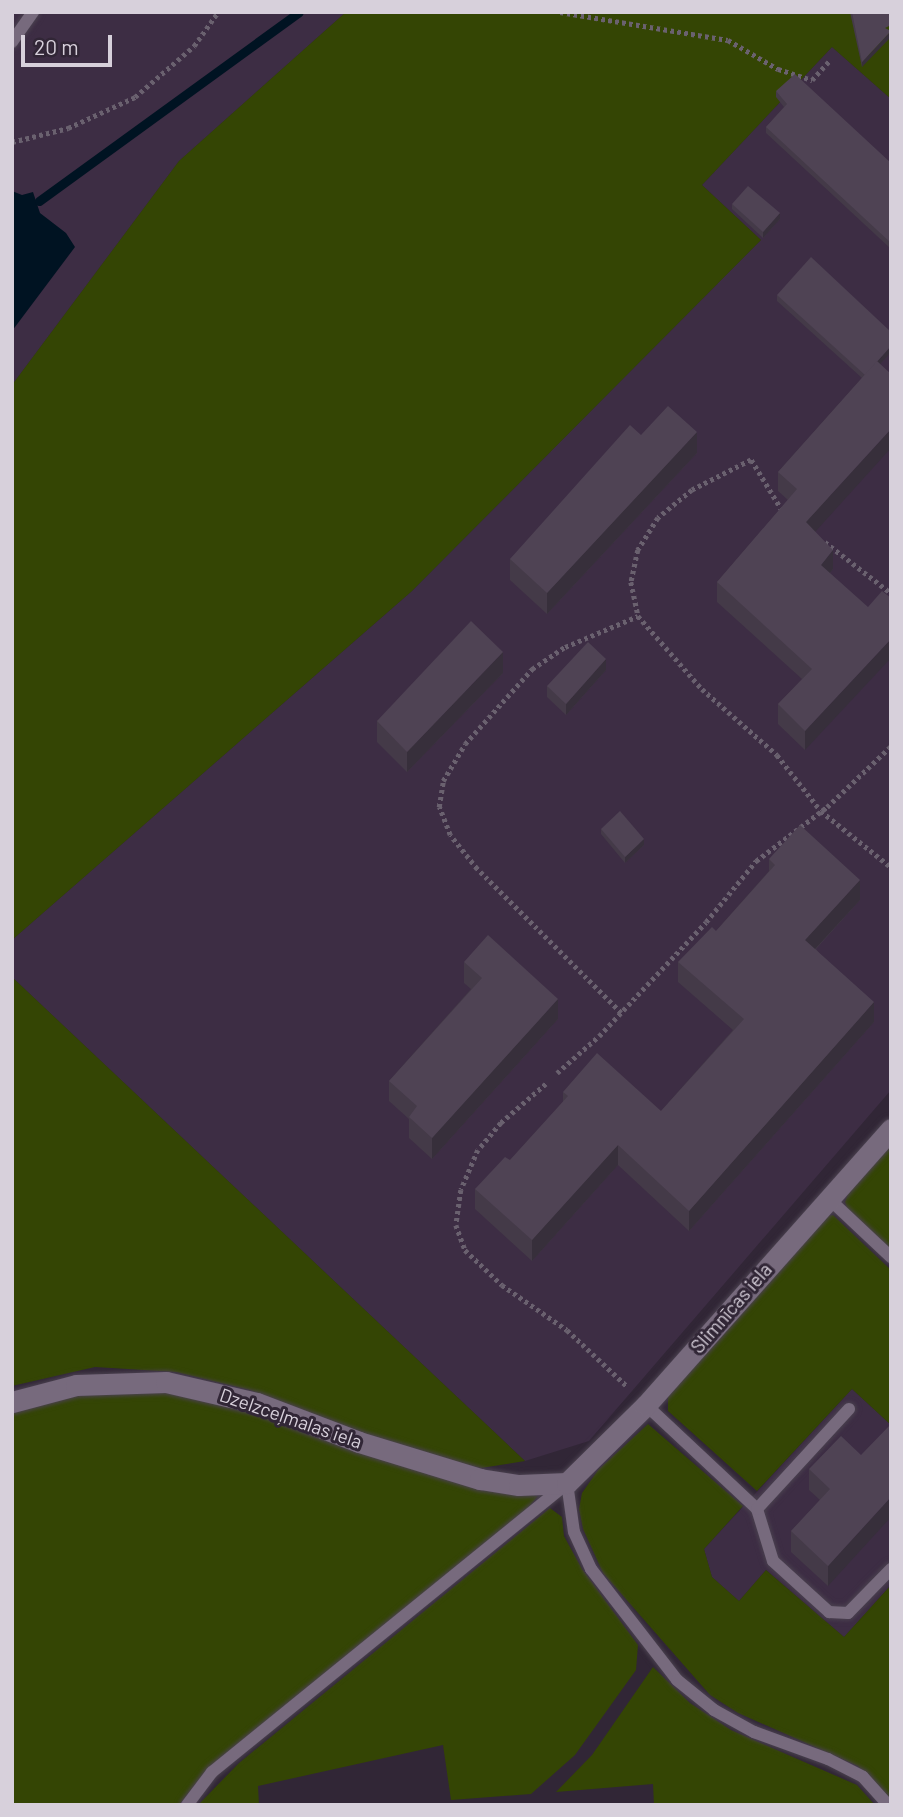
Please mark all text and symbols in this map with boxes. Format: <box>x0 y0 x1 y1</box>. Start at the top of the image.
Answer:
scale bar <box>24 21 116 65</box>
text: 20 m <box>34 34 79 59</box>
street label: Slimnīcas iela <box>686 1258 776 1358</box>
street label: Dzelzceļmalas iela <box>217 1383 365 1453</box>

